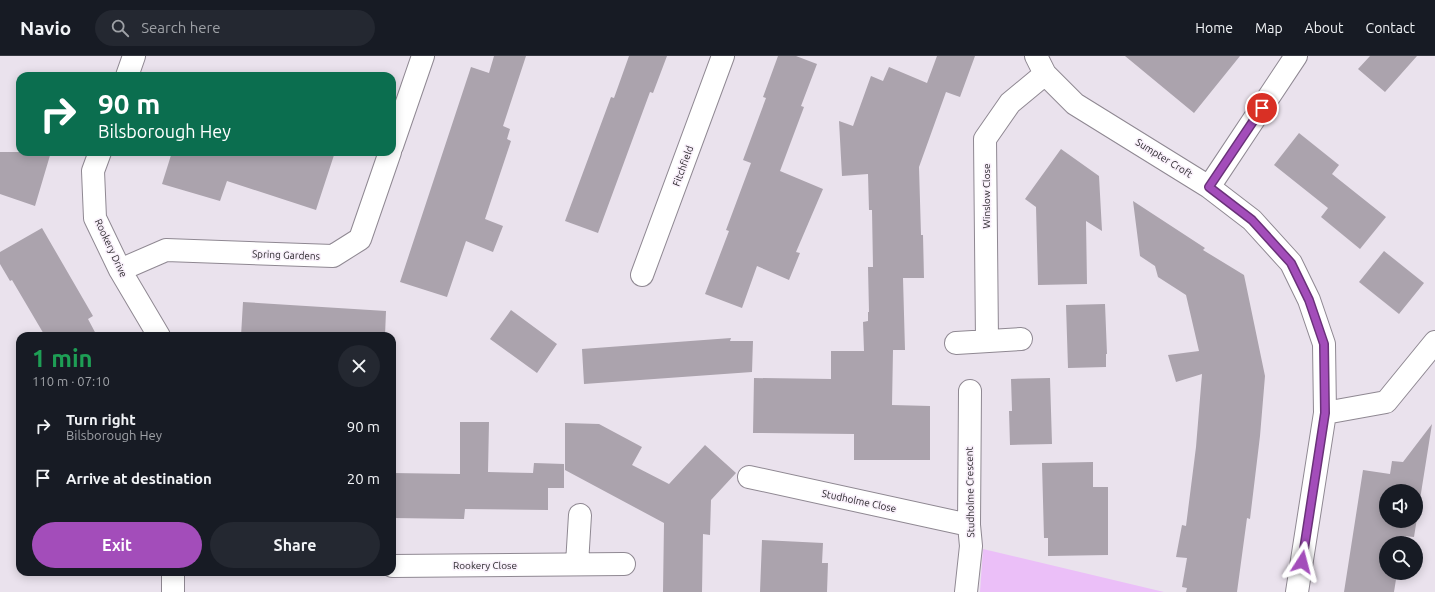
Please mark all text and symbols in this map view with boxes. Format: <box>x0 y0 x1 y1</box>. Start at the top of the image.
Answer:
search box <box>95 10 375 46</box>
text: Navio <box>20 17 71 39</box>
icon: search <box>109 17 131 39</box>
text: Search here <box>141 19 220 36</box>
text: Home <box>1195 20 1233 36</box>
text: Map <box>1255 20 1283 36</box>
text: About <box>1305 20 1344 36</box>
text: Contact <box>1366 20 1415 36</box>
icon: right <box>32 88 84 140</box>
text: 90 m <box>98 88 160 119</box>
pin <box>1245 91 1279 125</box>
icon: arrive <box>1251 97 1273 119</box>
text: Bilsborough Hey <box>98 121 231 141</box>
street label: Sumpter Croft <box>1134 136 1194 180</box>
street label: Fitchfield <box>671 144 695 188</box>
street label: Winslow Close <box>981 164 992 228</box>
street label: Rookery Drive <box>93 217 129 279</box>
street label: Spring Gardens <box>252 248 320 262</box>
text: 1 min <box>32 345 93 372</box>
button: close <box>338 345 380 387</box>
text: 110 m · 07:10 <box>32 374 110 388</box>
text: Turn right <box>66 411 136 428</box>
icon: right <box>32 415 54 437</box>
text: 90 m <box>347 418 380 435</box>
text: Bilsborough Hey <box>66 428 162 442</box>
street label: Studholme Crescent <box>964 446 976 538</box>
icon: arrive <box>32 467 54 489</box>
text: Arrive at destination <box>66 470 212 487</box>
text: 20 m <box>347 470 380 487</box>
map controls <box>1379 484 1423 580</box>
button: sound <box>1379 484 1423 528</box>
street label: Studholme Close <box>821 488 897 514</box>
button: Exit <box>32 522 202 568</box>
button: Share <box>210 522 380 568</box>
button: search <box>1379 536 1423 580</box>
position arrow <box>1281 541 1323 583</box>
street label: Rookery Close <box>453 560 517 571</box>

